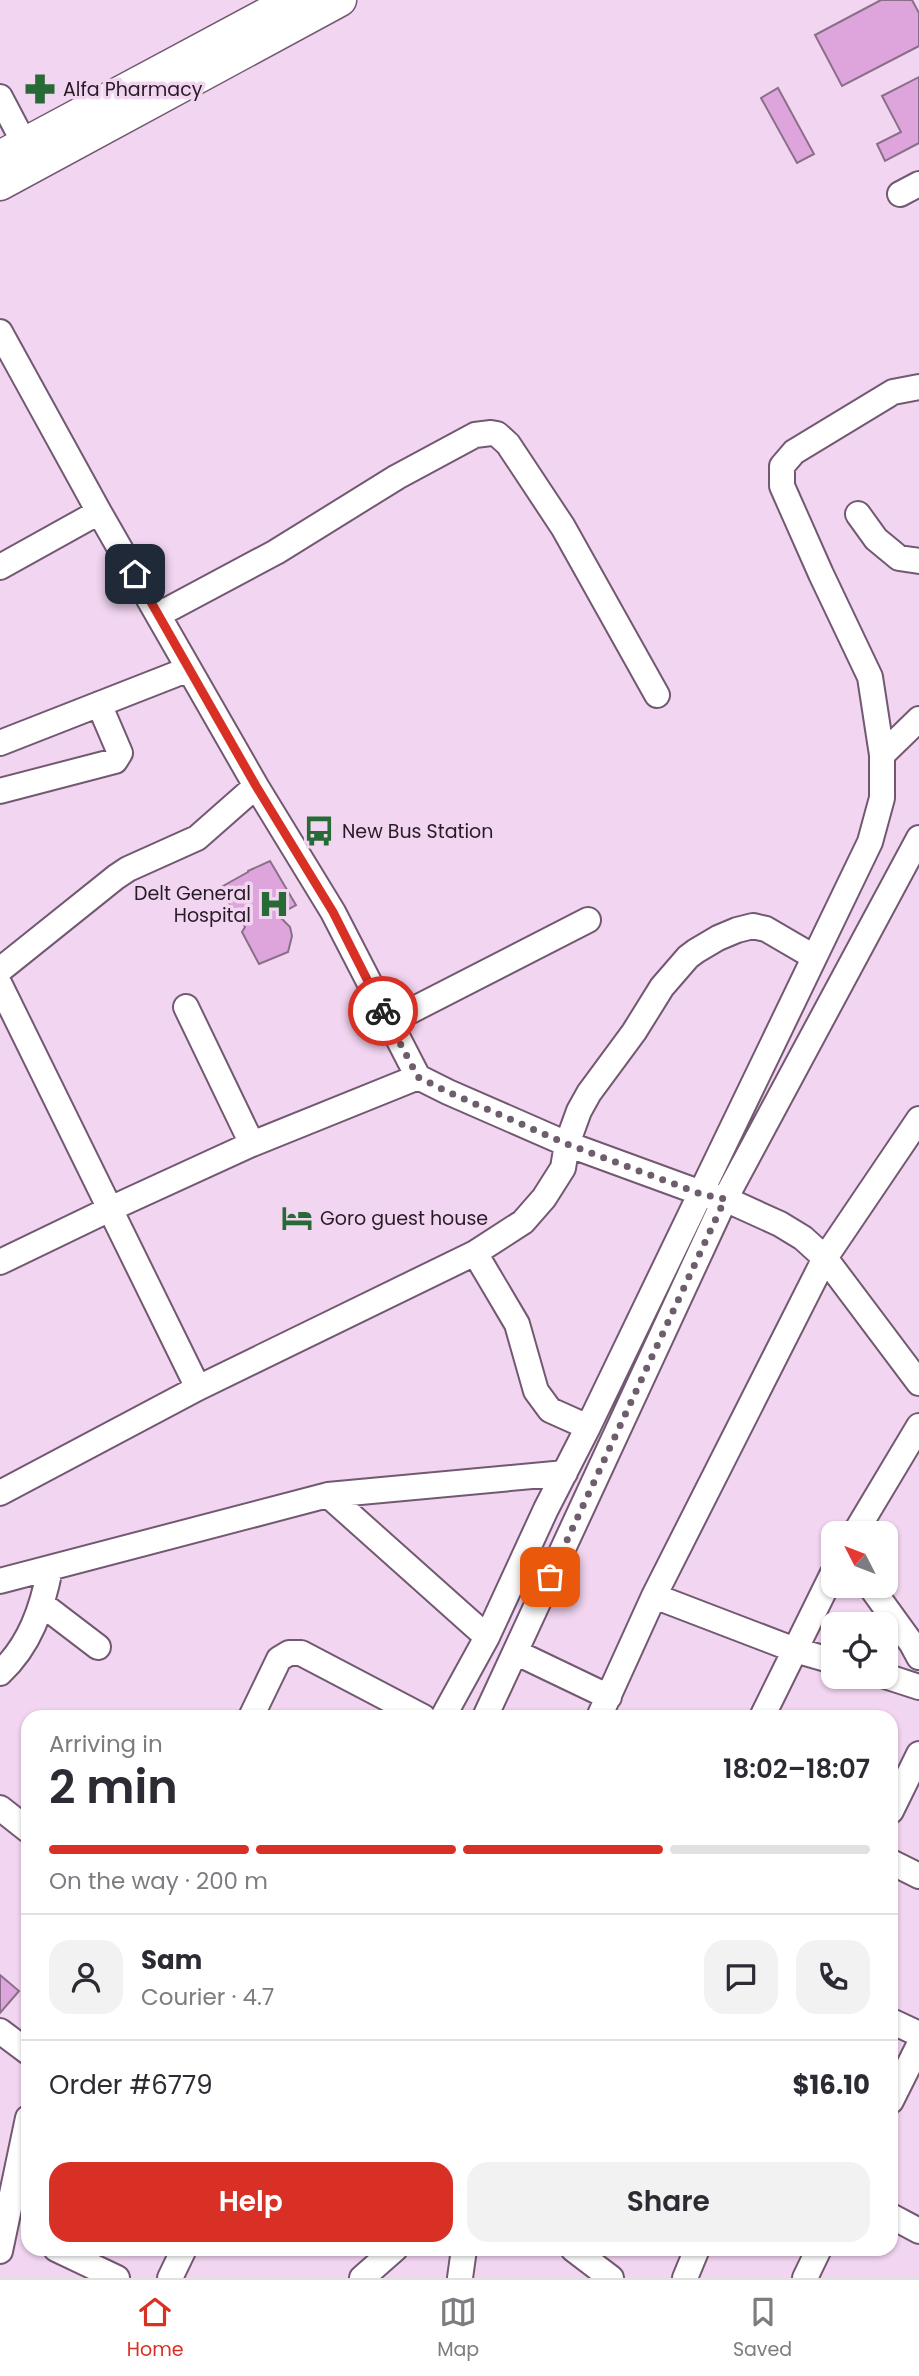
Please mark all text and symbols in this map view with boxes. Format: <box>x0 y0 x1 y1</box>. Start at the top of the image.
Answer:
pharmacy icon: Alfa Pharmacy <box>23 72 57 106</box>
place label: Alfa Pharmacy <box>63 76 203 103</box>
pin <box>105 544 165 604</box>
icon: home <box>116 555 154 593</box>
bus stop icon: New Bus Station <box>302 814 336 848</box>
place label: New Bus Station <box>342 818 493 845</box>
place label: Delt General Hospital <box>134 880 251 929</box>
hospital icon: Delt General Hospital <box>257 887 291 921</box>
courier <box>348 976 418 1046</box>
icon: bike <box>364 992 402 1030</box>
hotel icon: Goro guest house <box>280 1201 314 1235</box>
place label: Goro guest house <box>320 1205 488 1232</box>
north arrow <box>821 1521 898 1598</box>
map controls <box>821 1521 898 1689</box>
pin <box>520 1547 580 1607</box>
icon: bag <box>531 1558 569 1596</box>
button: locate <box>821 1612 898 1689</box>
text: Arriving in <box>49 1728 163 1760</box>
text: 18:02–18:07 <box>723 1751 870 1787</box>
text: 2 min <box>49 1755 178 1819</box>
text: On the way · 200 m <box>49 1865 268 1897</box>
button: person <box>49 1940 123 2014</box>
button: chat <box>704 1940 778 2014</box>
button: phone <box>796 1940 870 2014</box>
text: Sam <box>141 1942 202 1978</box>
text: Courier · 4.7 <box>141 1981 274 2013</box>
text: Order #6779 <box>49 2067 213 2103</box>
text: $16.10 <box>792 2067 870 2103</box>
button: Help <box>49 2162 453 2242</box>
button: Share <box>467 2162 870 2242</box>
tab: Home <box>127 2293 184 2364</box>
tab: Map <box>437 2293 479 2364</box>
tab: Saved <box>733 2293 792 2364</box>

